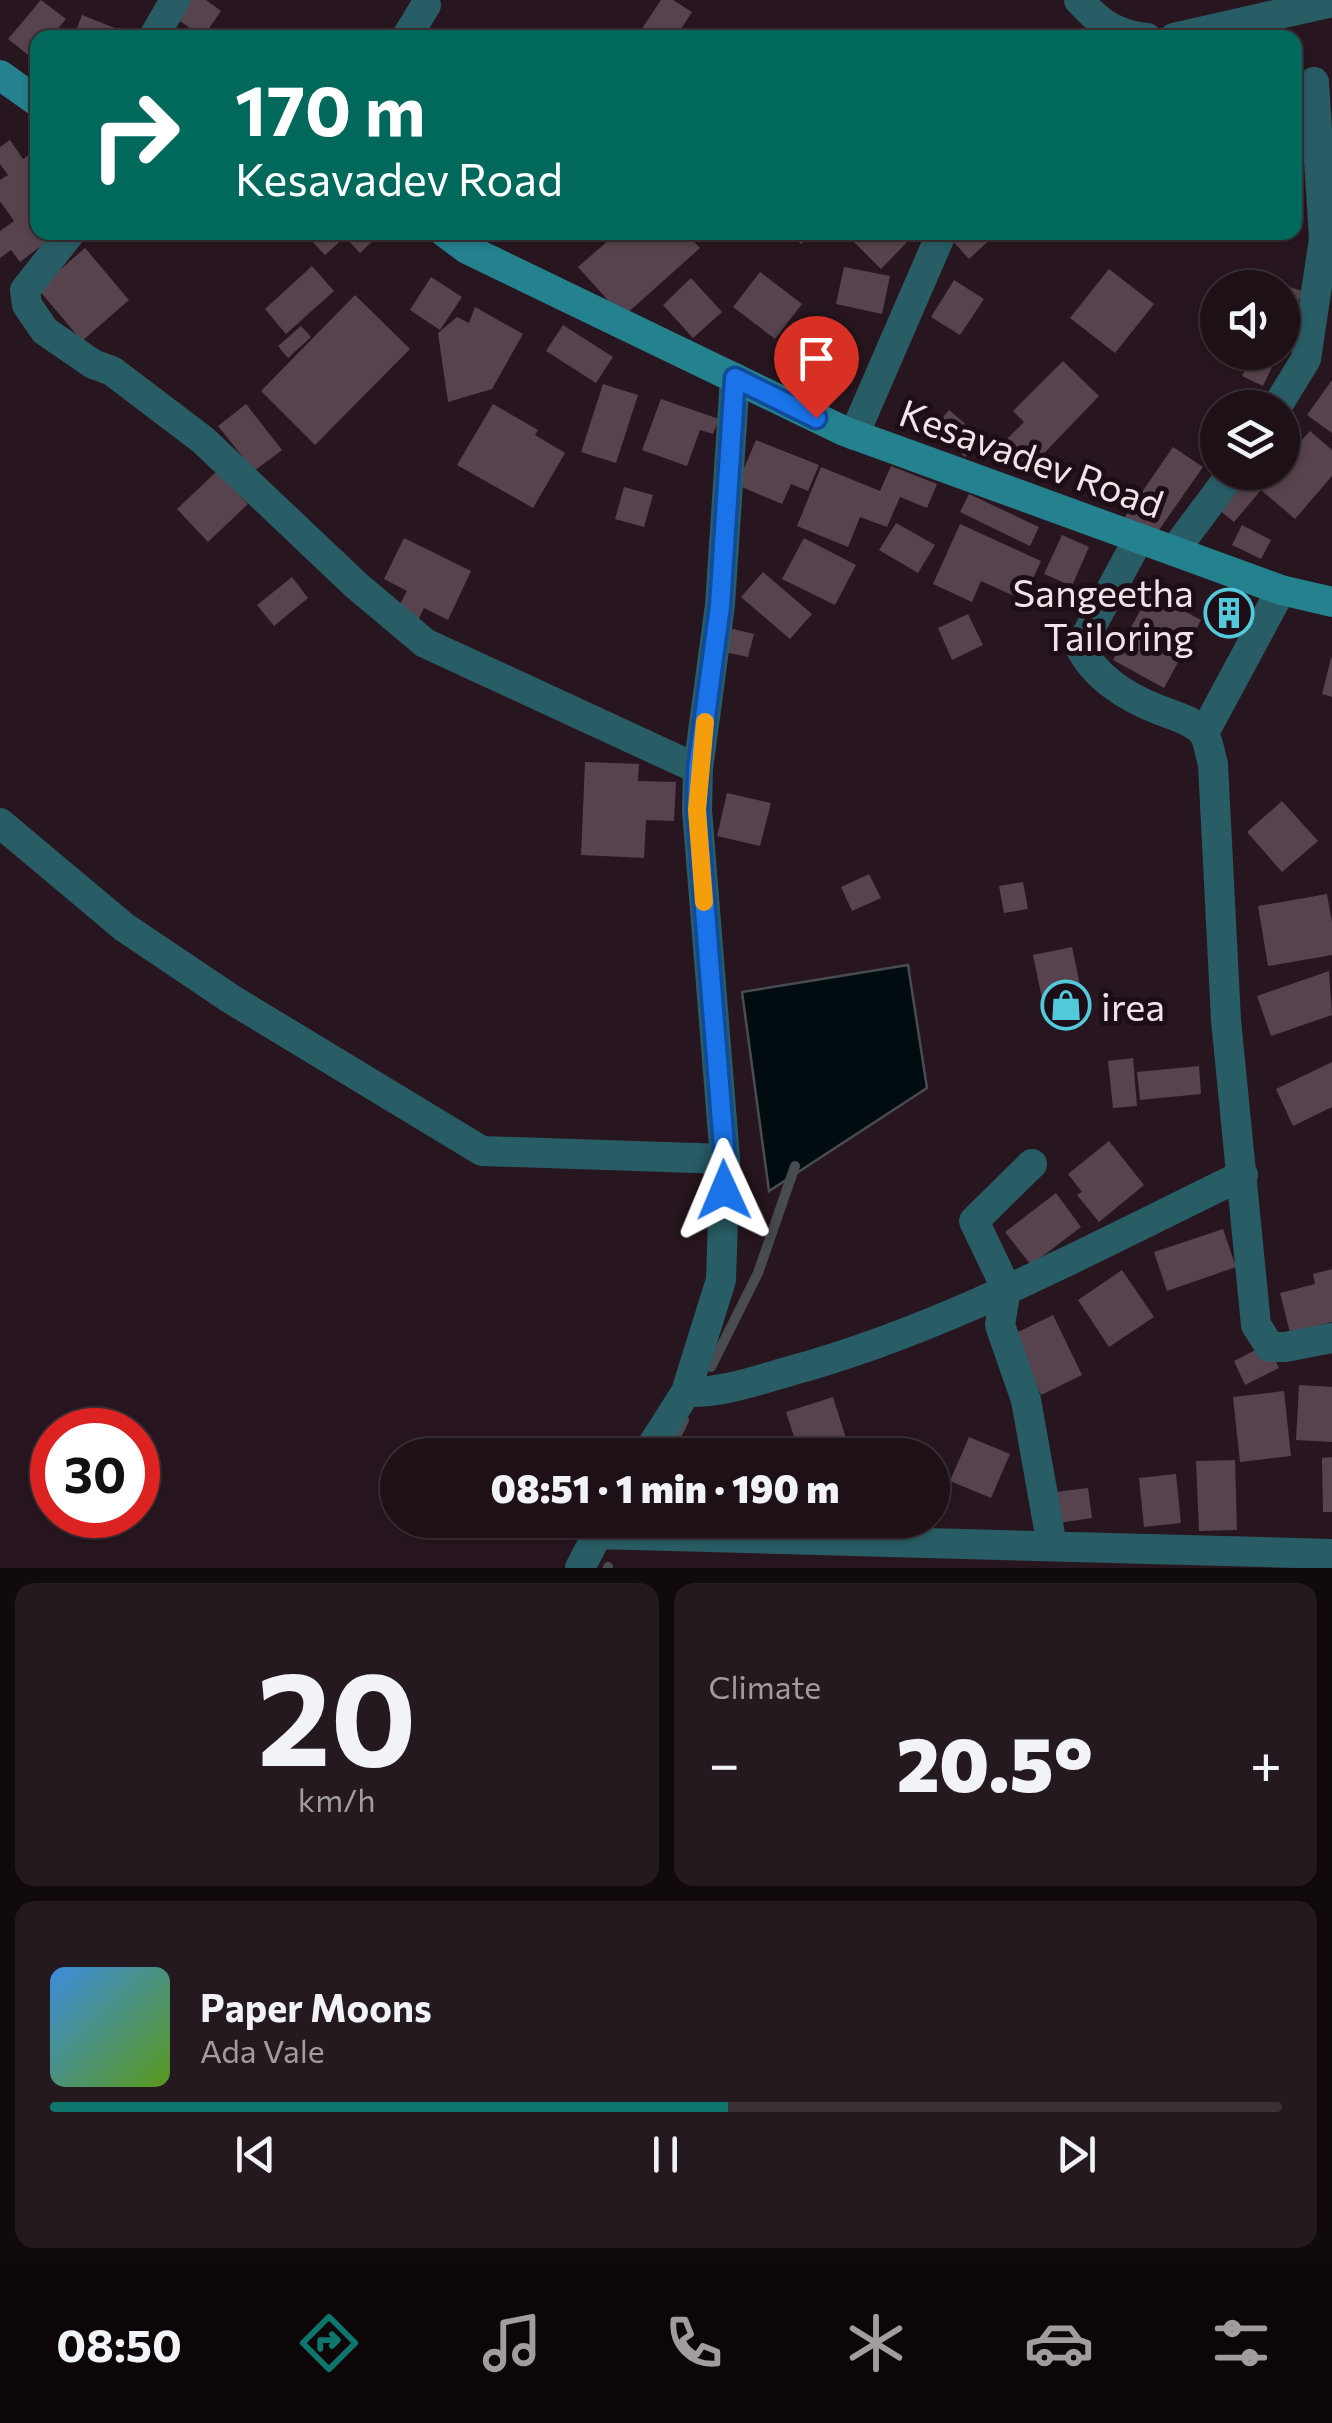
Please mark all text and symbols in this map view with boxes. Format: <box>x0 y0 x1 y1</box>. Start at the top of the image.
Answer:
text: 170 m <box>235 65 426 150</box>
icon: right <box>70 70 200 200</box>
text: Kesavadev Road <box>235 150 563 205</box>
map controls <box>1200 270 1300 490</box>
button: sound <box>1200 270 1300 370</box>
pin <box>774 316 859 419</box>
icon: arrive <box>789 331 844 386</box>
street label: Kesavadev Road <box>894 388 1170 526</box>
button: layers <box>1200 390 1300 490</box>
place label: Sangeetha Tailoring <box>1013 568 1194 659</box>
building icon: Sangeetha Tailoring <box>1203 587 1255 639</box>
shop icon: irea <box>1040 979 1092 1031</box>
place label: irea <box>1101 982 1165 1029</box>
position arrow <box>672 1138 776 1242</box>
speed limit sign: 30 <box>30 1408 160 1538</box>
text: 08:51 · 1 min · 190 m <box>491 1464 839 1511</box>
text: 20 <box>257 1634 417 1793</box>
text: Climate <box>709 1666 821 1706</box>
text: 20.5° <box>896 1716 1093 1807</box>
text: − <box>709 1728 740 1795</box>
text: + <box>1250 1728 1282 1795</box>
text: km/h <box>298 1779 376 1819</box>
text: Paper Moons <box>200 1983 432 2030</box>
text: Ada Vale <box>200 2030 325 2070</box>
icon: previous <box>228 2127 283 2182</box>
icon: pause <box>638 2127 693 2182</box>
icon: next <box>1049 2127 1104 2182</box>
icon: directions <box>294 2308 364 2378</box>
icon: music <box>477 2308 547 2378</box>
icon: phone <box>659 2308 729 2378</box>
icon: climate <box>841 2308 911 2378</box>
icon: car <box>1024 2308 1094 2378</box>
icon: filters <box>1206 2308 1276 2378</box>
text: 08:50 <box>56 2316 182 2371</box>

